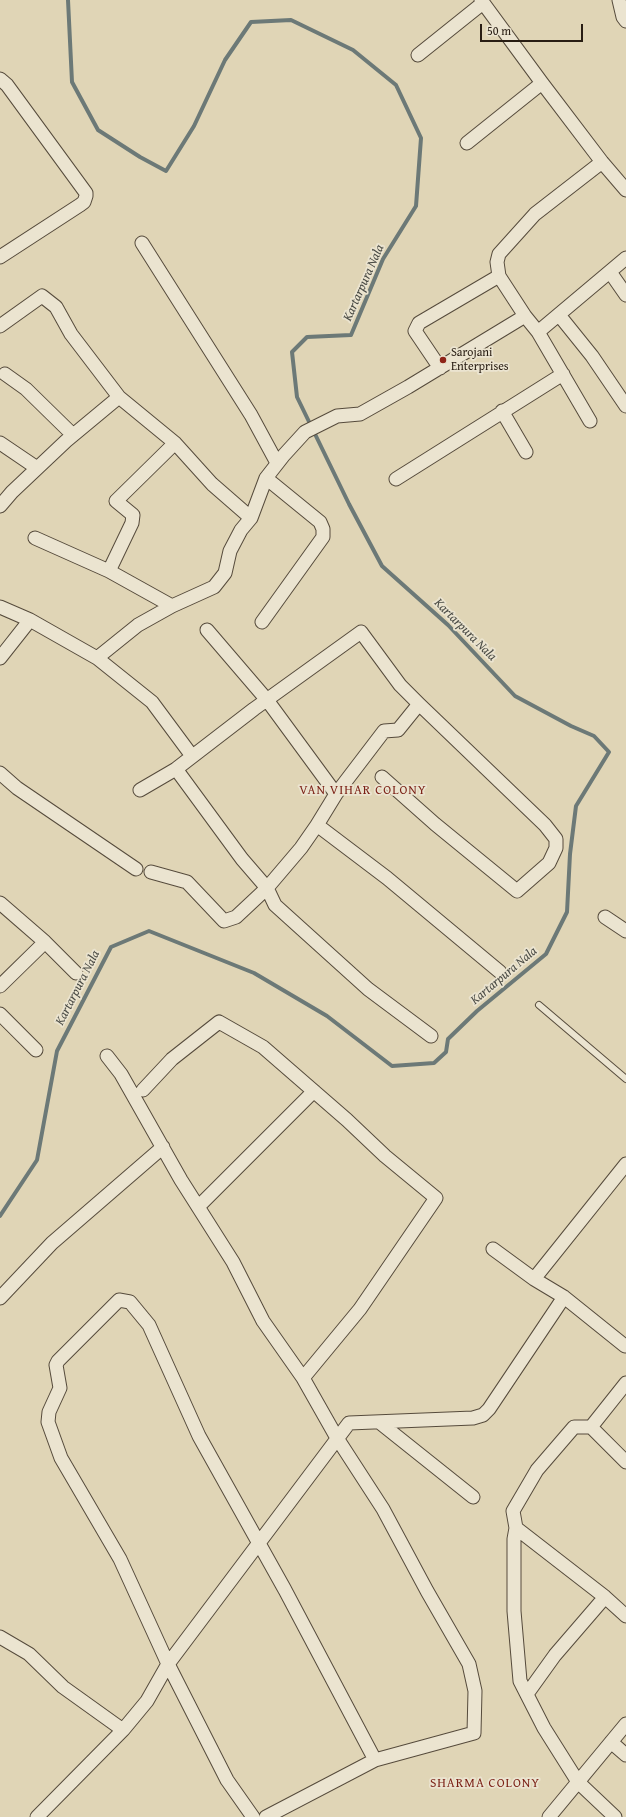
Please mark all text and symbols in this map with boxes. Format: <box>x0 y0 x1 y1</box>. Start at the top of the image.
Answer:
scale bar <box>482 16 585 42</box>
text: 50 m <box>487 22 511 39</box>
water label: Kartarpura Nala <box>340 242 388 324</box>
place label: Sarojani Enterprises <box>451 346 509 374</box>
marker: Sarojani Enterprises <box>438 355 448 365</box>
water label: Kartarpura Nala <box>430 595 500 665</box>
district label: VAN VIHAR COLONY <box>299 783 427 799</box>
water label: Kartarpura Nala <box>468 944 540 1008</box>
water label: Kartarpura Nala <box>52 948 104 1028</box>
district label: SHARMA COLONY <box>430 1776 540 1792</box>

